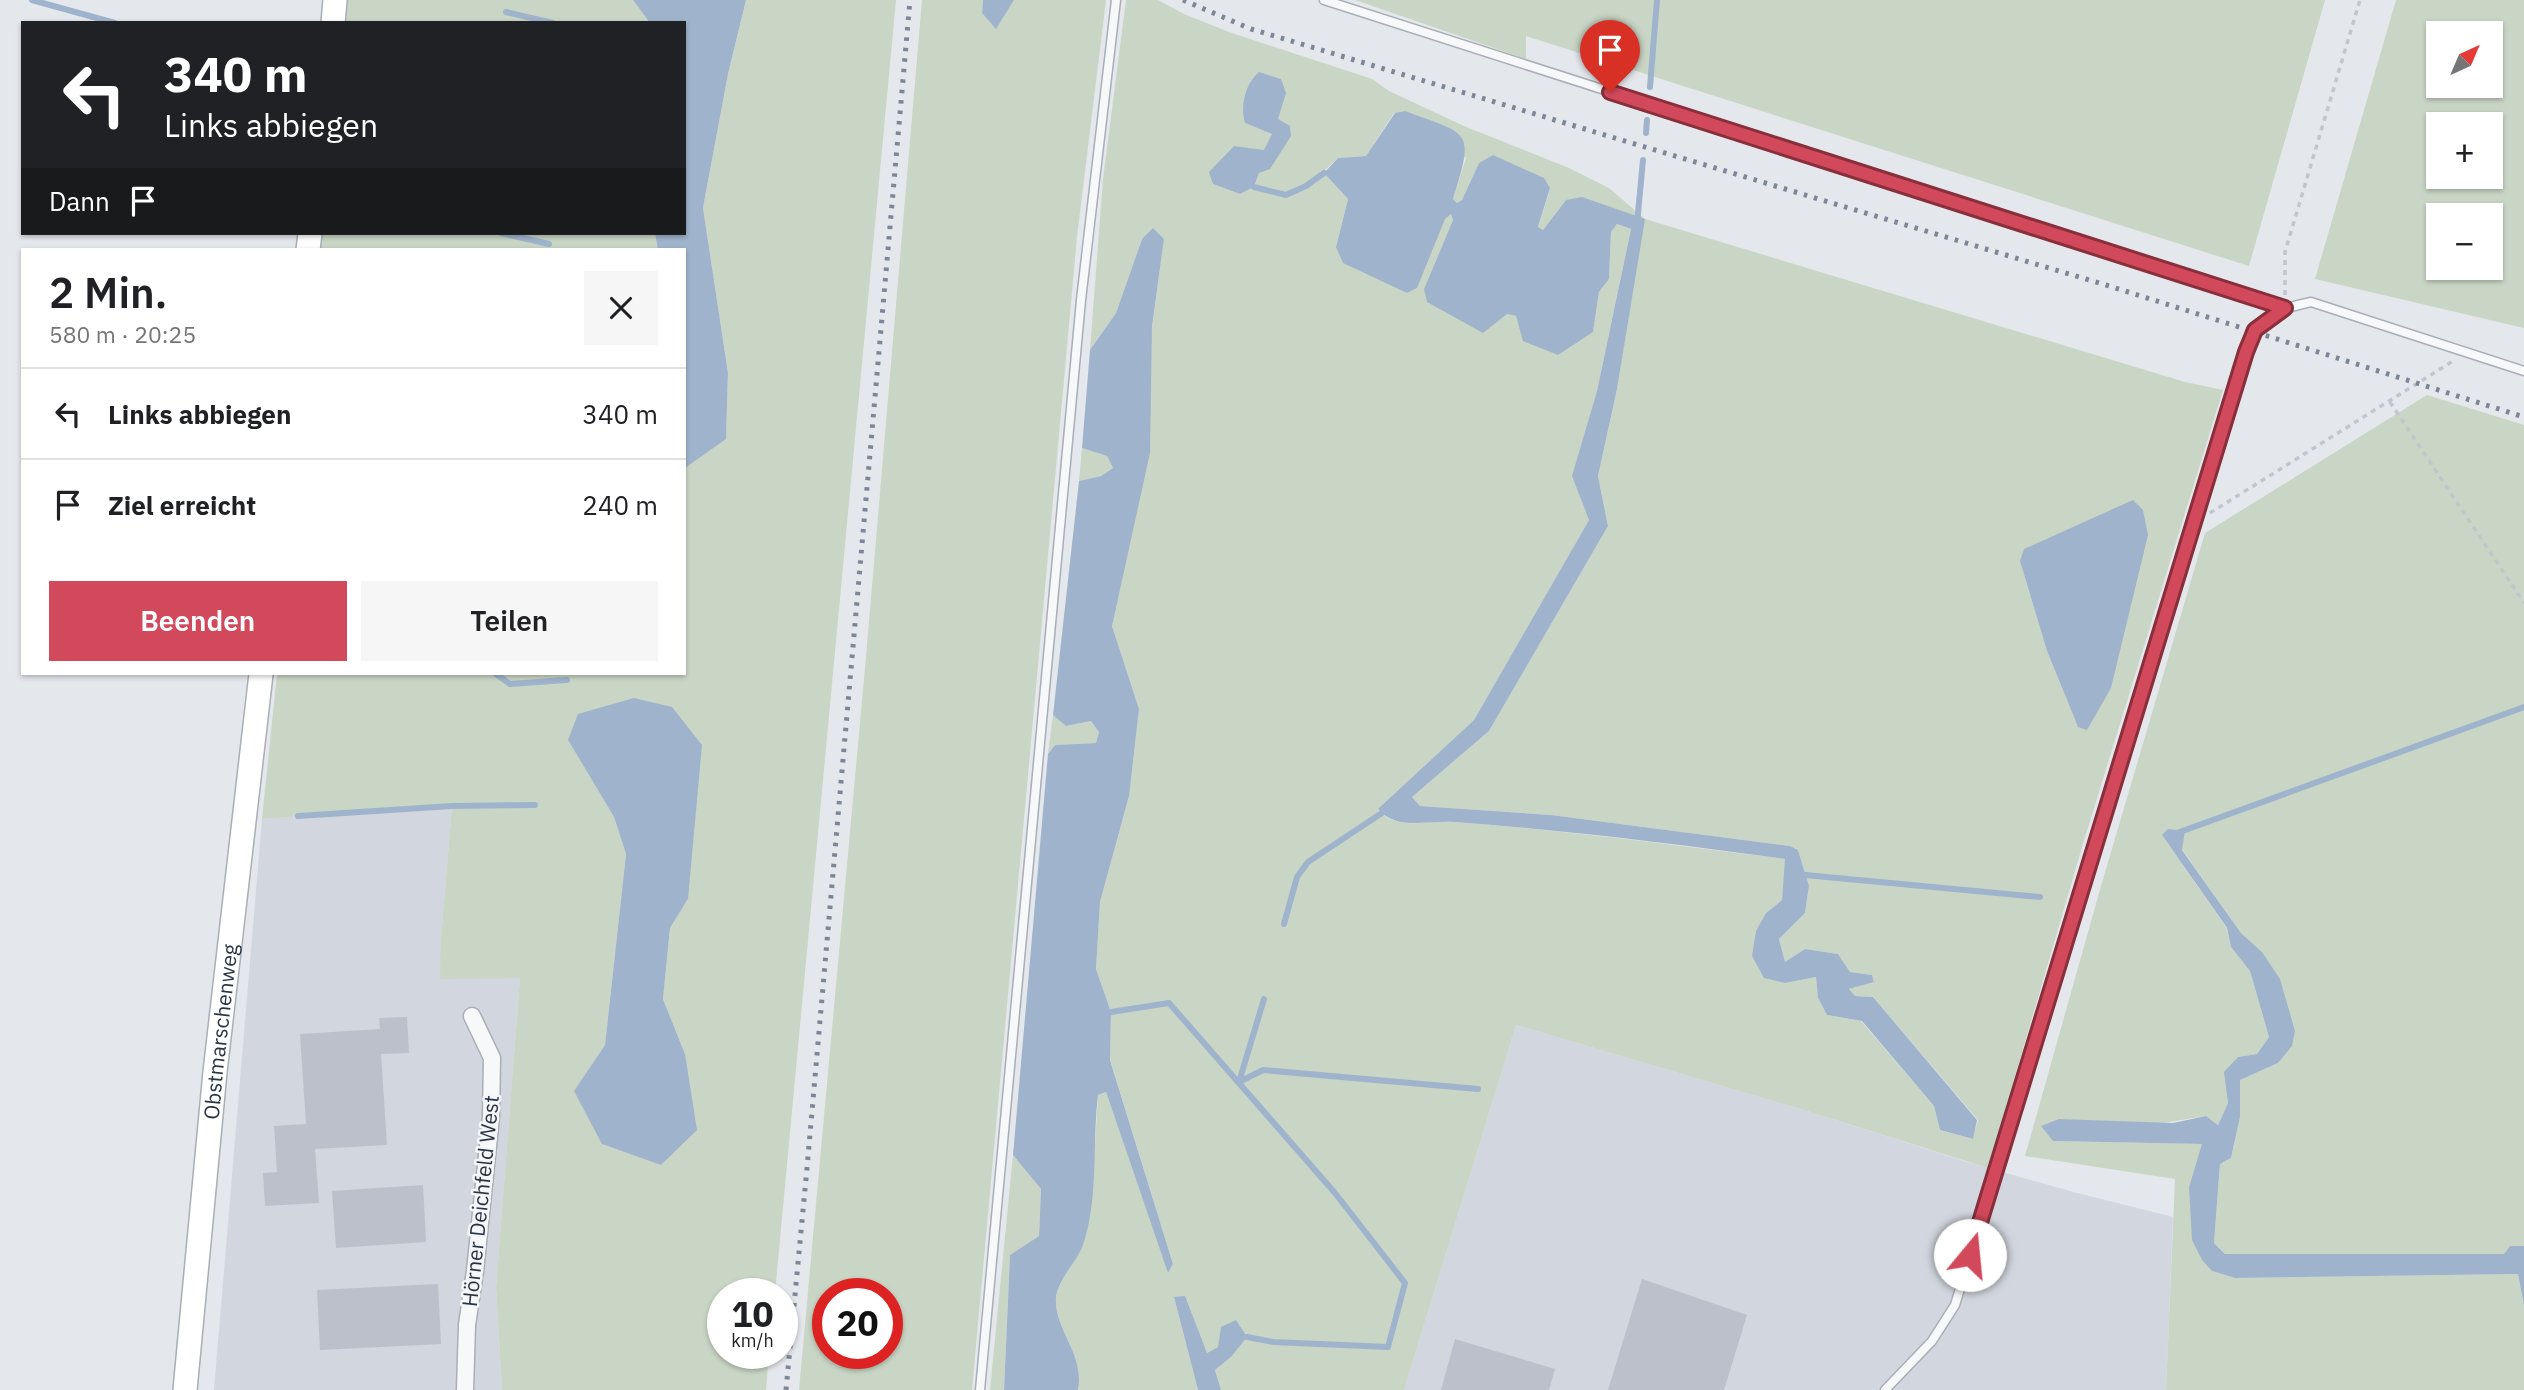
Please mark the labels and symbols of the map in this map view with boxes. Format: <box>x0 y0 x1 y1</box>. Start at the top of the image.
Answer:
pin <box>1580 20 1640 92</box>
north arrow <box>2426 21 2502 98</box>
street label: Obstmarschenweg <box>197 942 244 1121</box>
street label: Hörner Deichfeld West <box>455 1094 505 1308</box>
position arrow <box>1933 1218 2007 1292</box>
speed limit sign: 20 <box>812 1278 903 1369</box>

